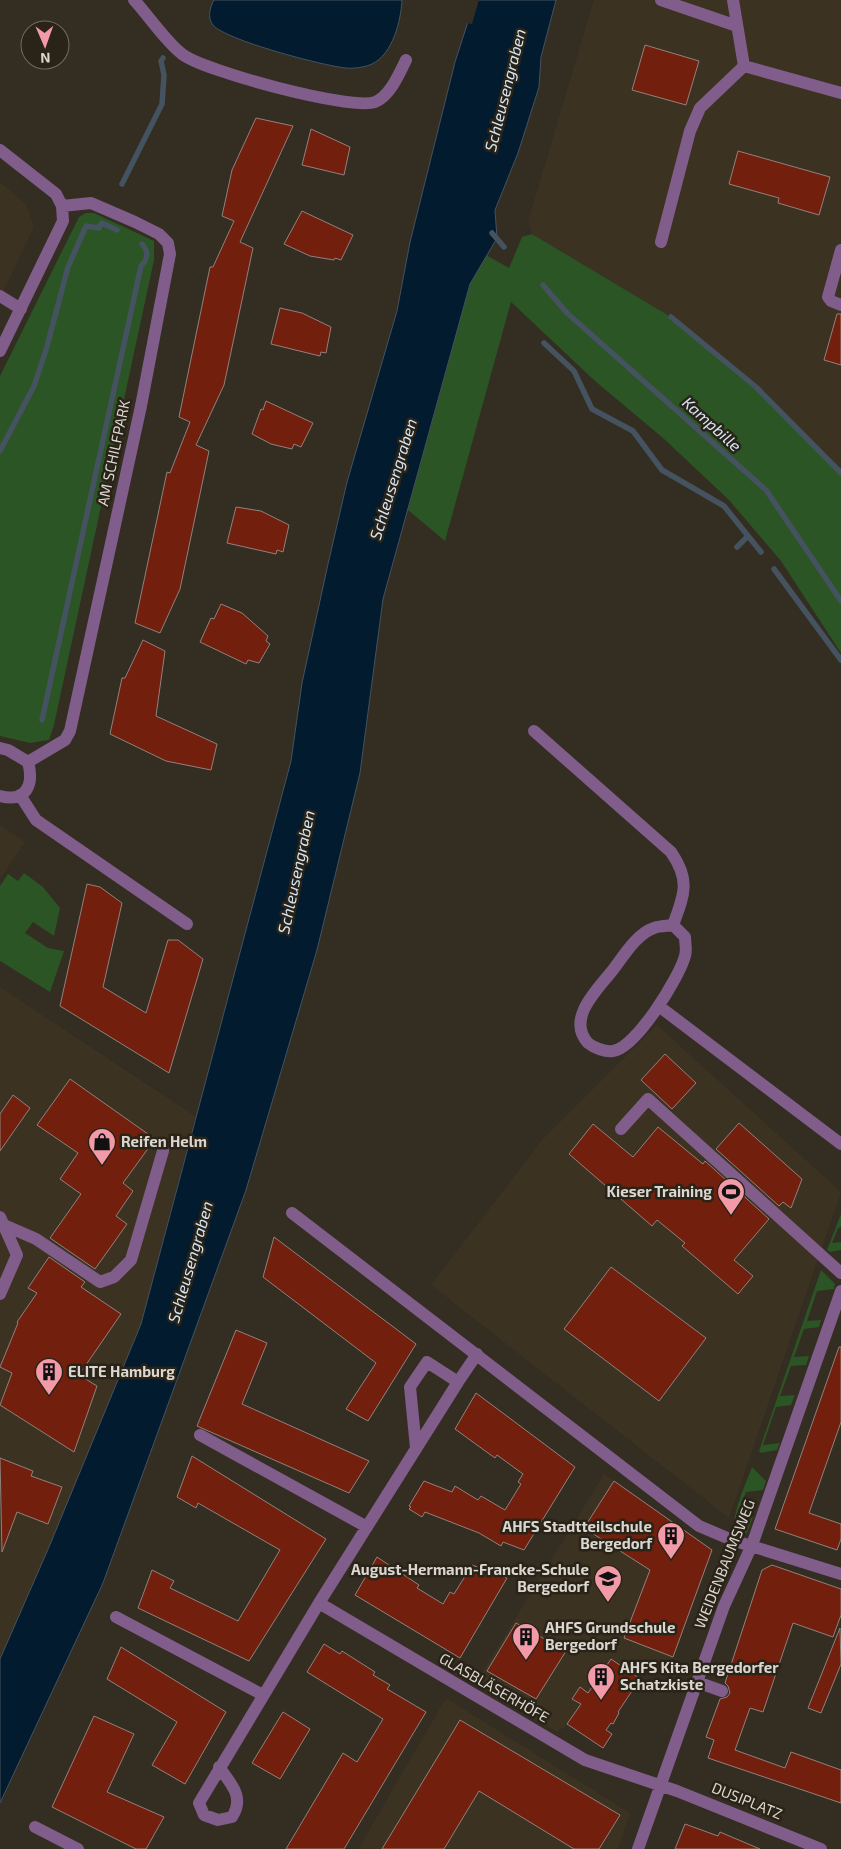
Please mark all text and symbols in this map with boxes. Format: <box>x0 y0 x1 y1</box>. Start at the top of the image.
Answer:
north arrow <box>20 20 70 70</box>
water label: Schleusengraben <box>480 27 529 153</box>
text: N <box>40 50 51 67</box>
water label: Kampbille <box>679 392 746 455</box>
street label: AM SCHILFPARK <box>93 398 133 508</box>
water label: Schleusengraben <box>365 416 420 542</box>
water label: Schleusengraben <box>273 808 318 935</box>
shop icon: Reifen Helm <box>87 1127 117 1166</box>
place label: Reifen Helm <box>121 1132 207 1150</box>
sports icon: Kieser Training <box>716 1177 746 1216</box>
place label: Kieser Training <box>607 1182 712 1200</box>
water label: Schleusengraben <box>163 1199 216 1325</box>
building icon: ELITE Hamburg <box>34 1357 64 1396</box>
place label: ELITE Hamburg <box>68 1362 175 1380</box>
street label: WEIDENBAUMSWEG <box>690 1496 758 1631</box>
place label: AHFS Stadtteilschule Bergedorf <box>502 1517 653 1552</box>
building icon: AHFS Stadtteilschule Bergedorf <box>656 1521 686 1560</box>
place label: August-Hermann-Francke-Schule Bergedorf <box>351 1560 590 1595</box>
school or university icon: August-Hermann-Francke-Schule Bergedorf <box>593 1564 623 1603</box>
place label: AHFS Grundschule Bergedorf <box>545 1618 675 1653</box>
building icon: AHFS Grundschule Bergedorf <box>511 1622 541 1661</box>
street label: GLASBLÄSERHÖFE <box>436 1648 553 1726</box>
place label: AHFS Kita Bergedorfer Schatzkiste <box>620 1658 779 1693</box>
building icon: AHFS Kita Bergedorfer Schatzkiste <box>586 1662 616 1701</box>
street label: DUSIPLATZ <box>709 1778 785 1822</box>

